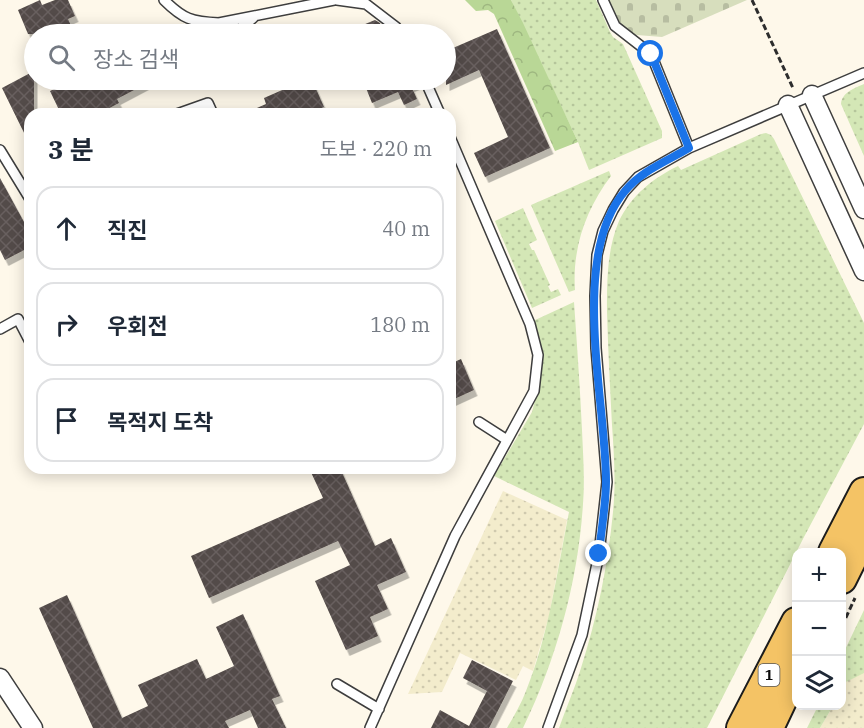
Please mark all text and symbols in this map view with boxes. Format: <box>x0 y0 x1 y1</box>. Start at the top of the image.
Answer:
search box <box>24 24 456 90</box>
route start <box>637 40 663 66</box>
icon: search <box>45 41 78 74</box>
text: 장소 검색 <box>93 44 179 73</box>
text: 3 분 <box>48 132 94 166</box>
text: 도보 · 220 m <box>320 135 432 162</box>
icon: ahead <box>50 212 83 245</box>
text: 직진 <box>107 215 147 244</box>
text: 40 m <box>382 215 430 242</box>
icon: right <box>50 308 83 341</box>
text: 우회전 <box>107 311 168 340</box>
text: 180 m <box>370 311 430 338</box>
icon: arrive <box>50 404 83 437</box>
text: 목적지 도착 <box>107 407 213 436</box>
route end <box>585 540 611 566</box>
map controls <box>792 548 846 710</box>
button: + <box>792 548 846 602</box>
button: − <box>792 602 846 656</box>
button: layers <box>792 656 846 710</box>
road number: 1 <box>758 664 780 686</box>

